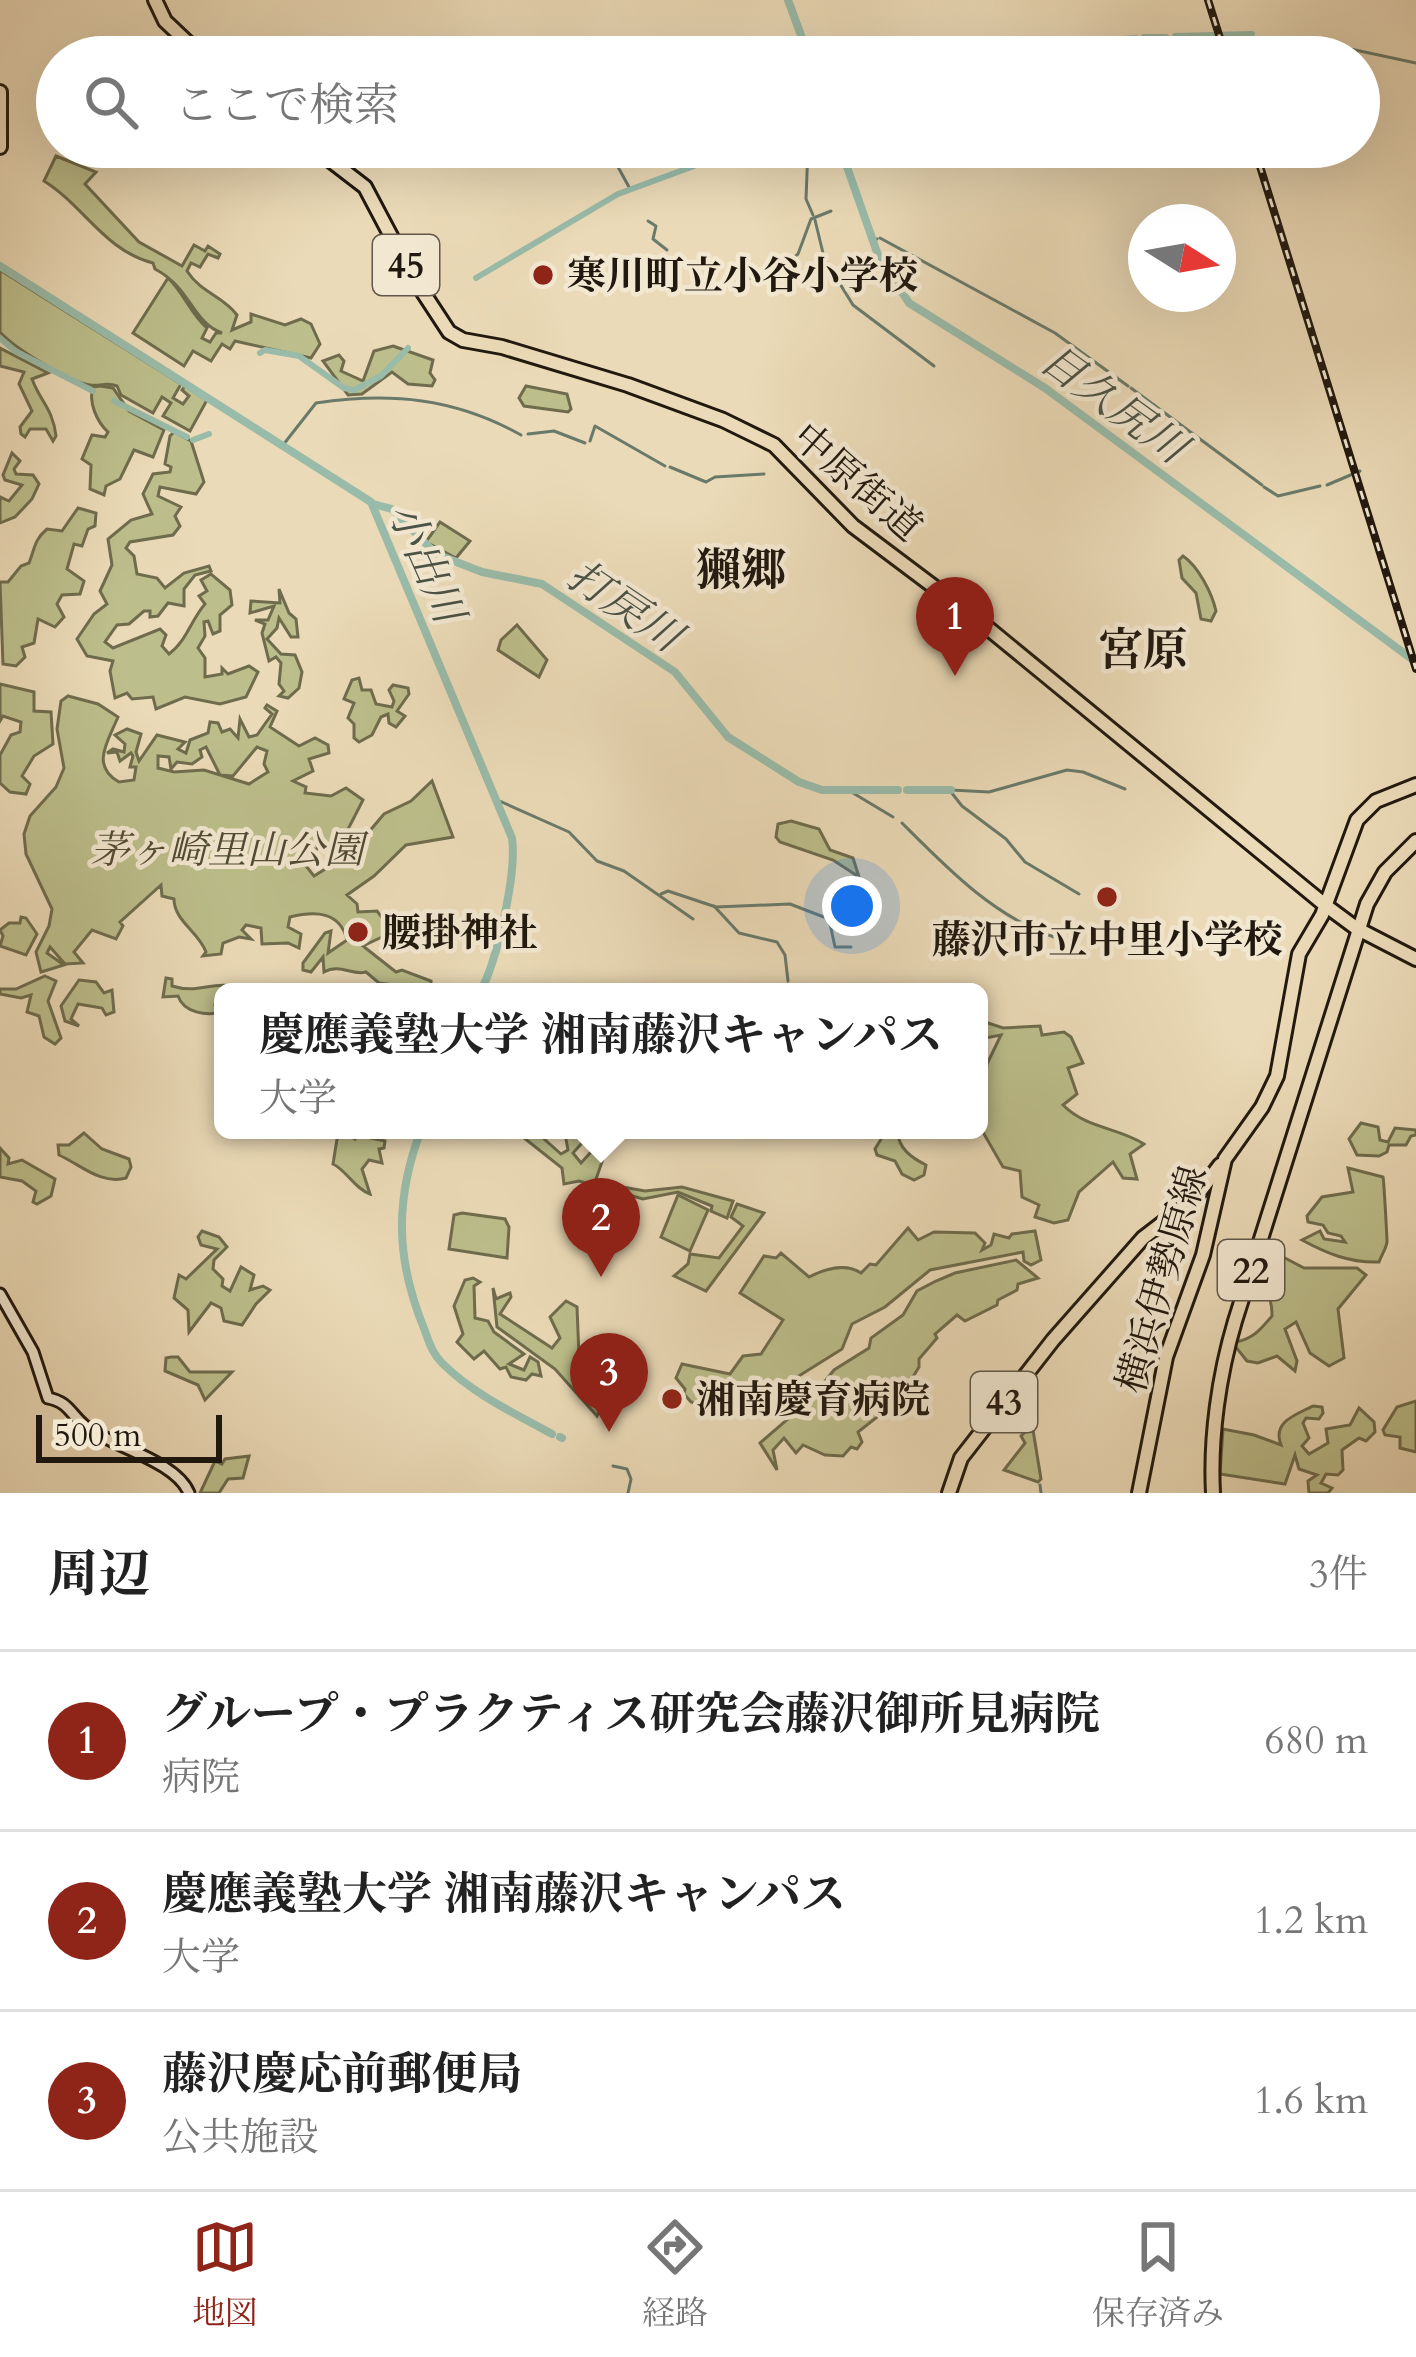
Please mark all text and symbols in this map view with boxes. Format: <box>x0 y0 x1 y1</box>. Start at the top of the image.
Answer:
search box <box>36 36 1380 168</box>
icon: search <box>78 69 144 135</box>
text: ここで検索 <box>174 75 399 136</box>
north arrow <box>1128 204 1236 312</box>
road number: 45 <box>373 235 439 295</box>
place label: 寒川町立小谷小学校 <box>567 250 918 303</box>
marker: 寒川町立小谷小学校 <box>530 262 556 288</box>
water label: 目久尻川 <box>1028 332 1201 479</box>
street label: 中原街道 <box>781 411 933 553</box>
water label: 小出川 <box>374 493 479 635</box>
district label: 獺郷 <box>696 540 786 601</box>
water label: 打戻川 <box>556 547 696 667</box>
pin: 1 <box>916 577 994 676</box>
district label: 宮原 <box>1098 620 1188 681</box>
park label: 茅ヶ崎里山公園 <box>90 824 369 877</box>
your location <box>822 876 882 936</box>
marker: 藤沢市立中里小学校 <box>1094 884 1120 910</box>
place label: 腰掛神社 <box>382 907 538 960</box>
place label: 藤沢市立中里小学校 <box>931 914 1283 967</box>
marker: 腰掛神社 <box>345 919 371 945</box>
popup <box>214 983 988 1139</box>
text: 慶應義塾大学 湘南藤沢キャンパス <box>259 1005 943 1066</box>
text: 大学 <box>259 1072 337 1125</box>
street label: 横浜伊勢原線 <box>1105 1160 1220 1399</box>
pin: 2 <box>562 1178 640 1277</box>
road number: 22 <box>1218 1240 1284 1300</box>
pin: 3 <box>570 1333 648 1432</box>
road number: 43 <box>971 1372 1037 1432</box>
place label: 湘南慶育病院 <box>696 1374 930 1427</box>
marker: 湘南慶育病院 <box>659 1386 685 1412</box>
scale bar <box>36 1409 222 1462</box>
text: 500 m <box>54 1413 141 1458</box>
text: 周辺 <box>48 1540 150 1610</box>
text: 3件 <box>1309 1548 1368 1601</box>
text: グループ・プラクティス研究会藤沢御所見病院 <box>162 1684 1100 1745</box>
text: 1 <box>77 1714 97 1767</box>
text: 680 m <box>1265 1714 1368 1767</box>
text: 病院 <box>162 1751 240 1804</box>
text: 慶應義塾大学 湘南藤沢キャンパス <box>162 1864 846 1925</box>
text: 2 <box>77 1894 97 1947</box>
text: 1.2 km <box>1254 1894 1368 1947</box>
text: 大学 <box>162 1931 240 1984</box>
text: 藤沢慶応前郵便局 <box>162 2044 522 2105</box>
text: 3 <box>77 2074 97 2127</box>
text: 1.6 km <box>1254 2074 1368 2127</box>
text: 公共施設 <box>162 2111 318 2164</box>
tab: 地図 <box>192 2214 258 2336</box>
tab: 経路 <box>642 2214 708 2336</box>
tab: 保存済み <box>1092 2214 1224 2336</box>

